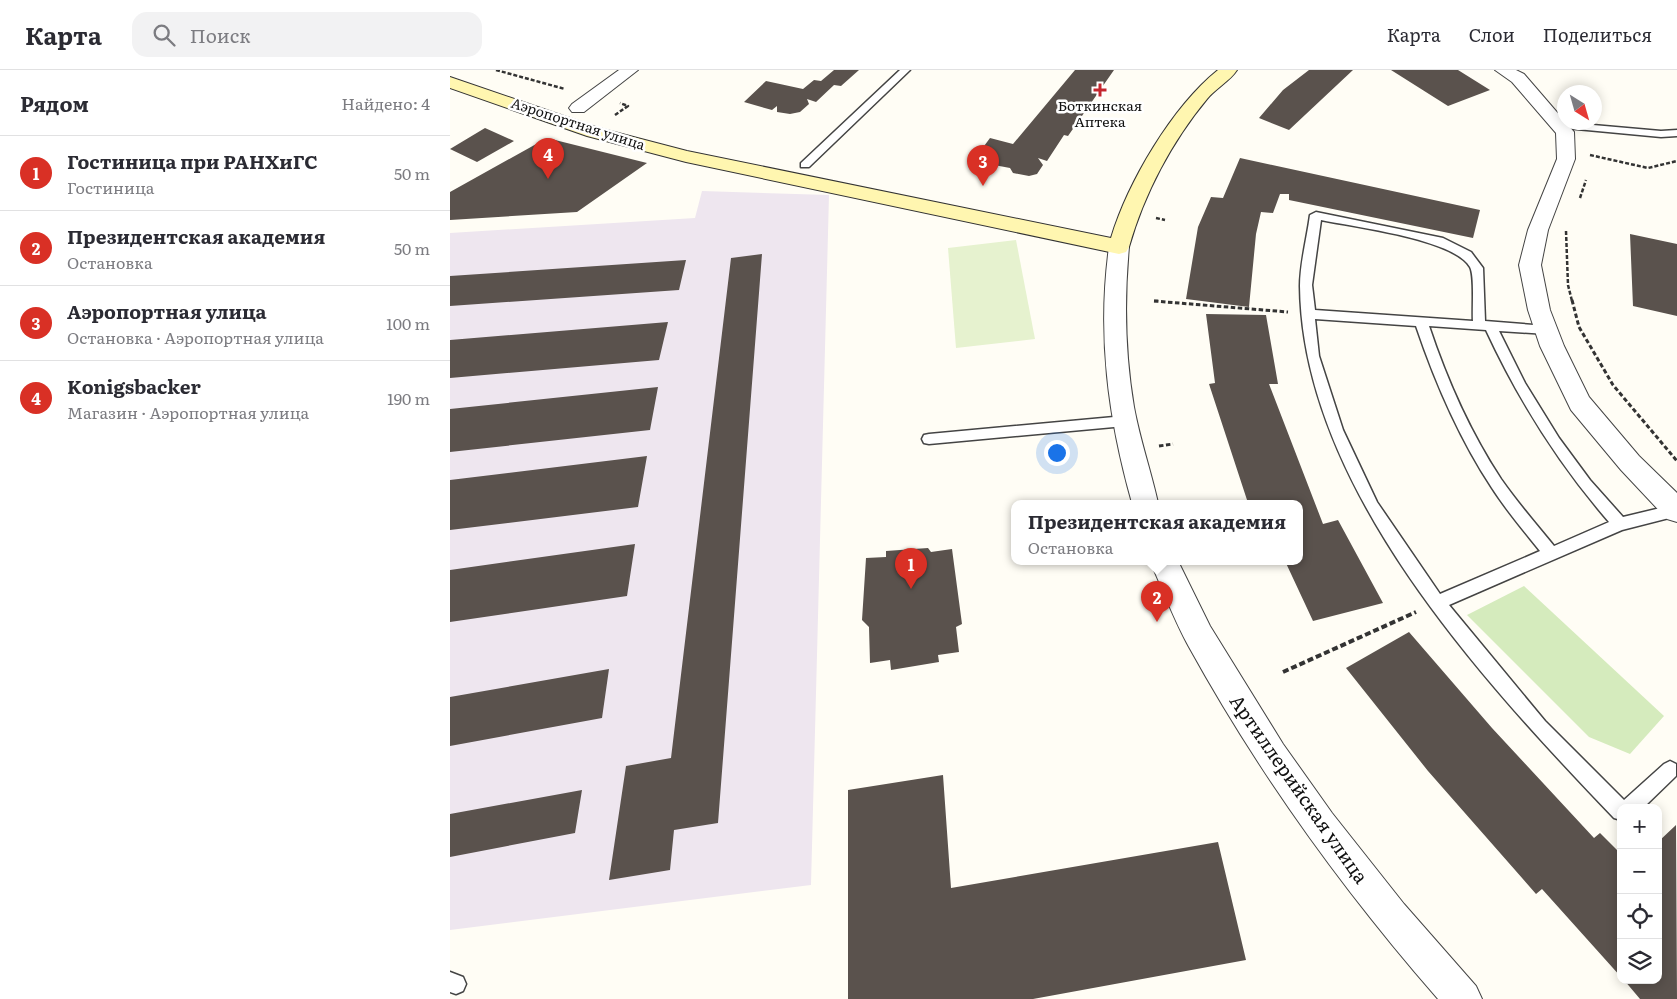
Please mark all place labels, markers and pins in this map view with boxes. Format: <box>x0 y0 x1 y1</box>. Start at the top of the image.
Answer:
marker: Боткинская Аптека <box>1094 84 1106 96</box>
place label: Боткинская Аптека <box>1058 95 1142 131</box>
pin: 4 <box>532 138 564 179</box>
pin: 3 <box>967 145 999 186</box>
pin: 1 <box>895 548 927 589</box>
pin: 2 <box>1141 581 1173 622</box>

